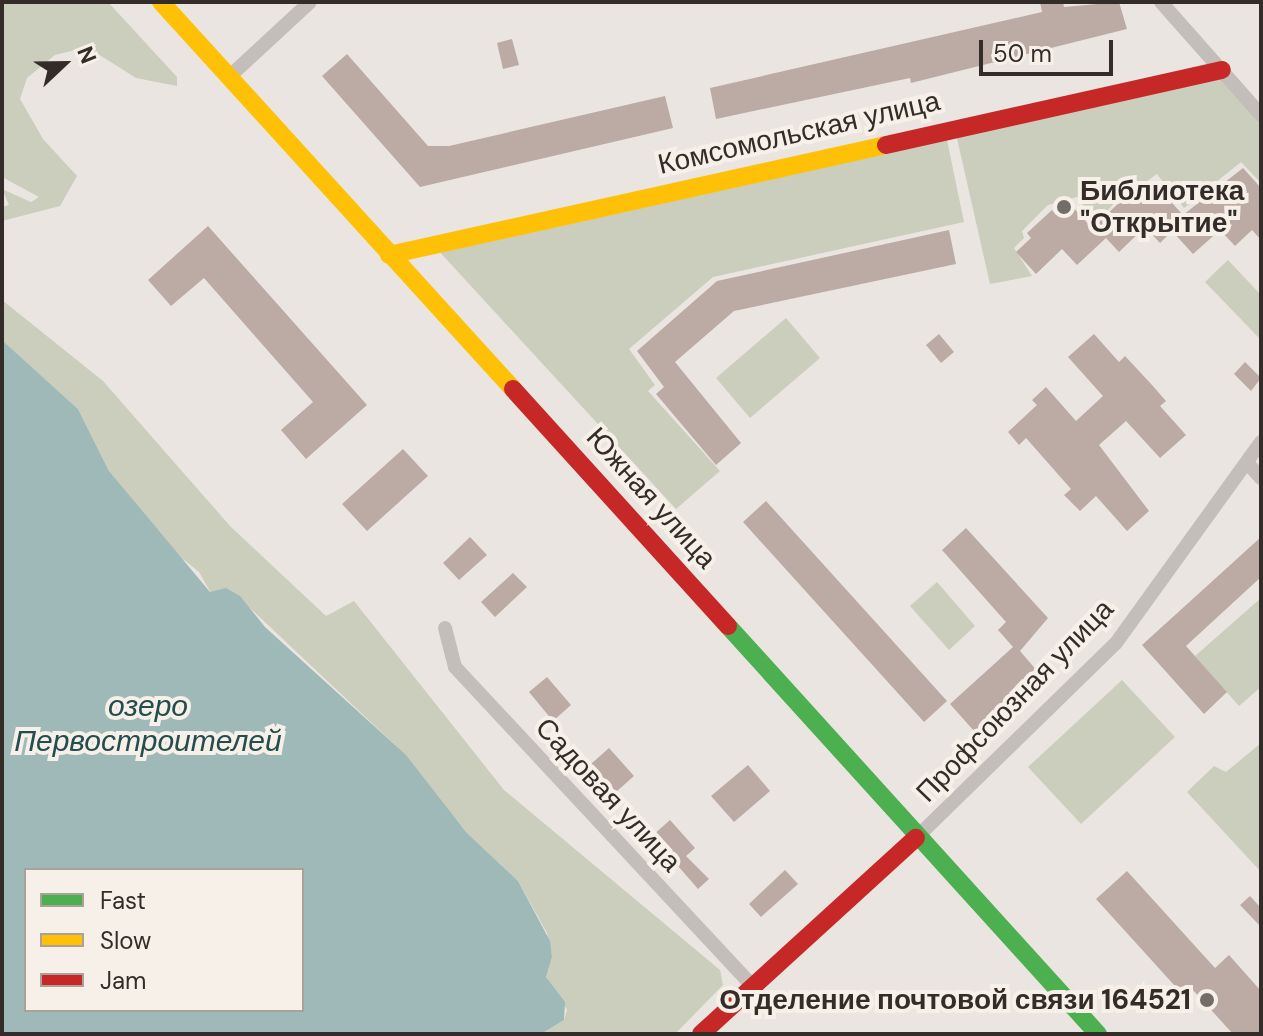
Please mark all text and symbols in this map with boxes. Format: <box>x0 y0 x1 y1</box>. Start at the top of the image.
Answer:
north arrow <box>24 24 104 104</box>
scale bar <box>983 24 1117 74</box>
text: 50 m <box>993 38 1052 69</box>
text: N <box>70 42 103 68</box>
street label: Комсомольская улица <box>655 84 943 182</box>
place label: Библиотека "Открытие" <box>1080 174 1244 240</box>
marker: Библиотека "Открытие" <box>1055 198 1073 216</box>
street label: Южная улица <box>579 421 723 575</box>
street label: Профсоюзная улица <box>910 593 1120 809</box>
water label: озеро Первостроителей <box>14 688 282 758</box>
street label: Садовая улица <box>528 711 688 879</box>
legend <box>24 868 304 1012</box>
text: Fast <box>100 885 146 916</box>
text: Slow <box>100 925 151 956</box>
text: Jam <box>100 965 146 996</box>
place label: Отделение почтовой связи 164521 <box>719 983 1191 1017</box>
marker: Отделение почтовой связи 164521 <box>1198 991 1216 1009</box>

